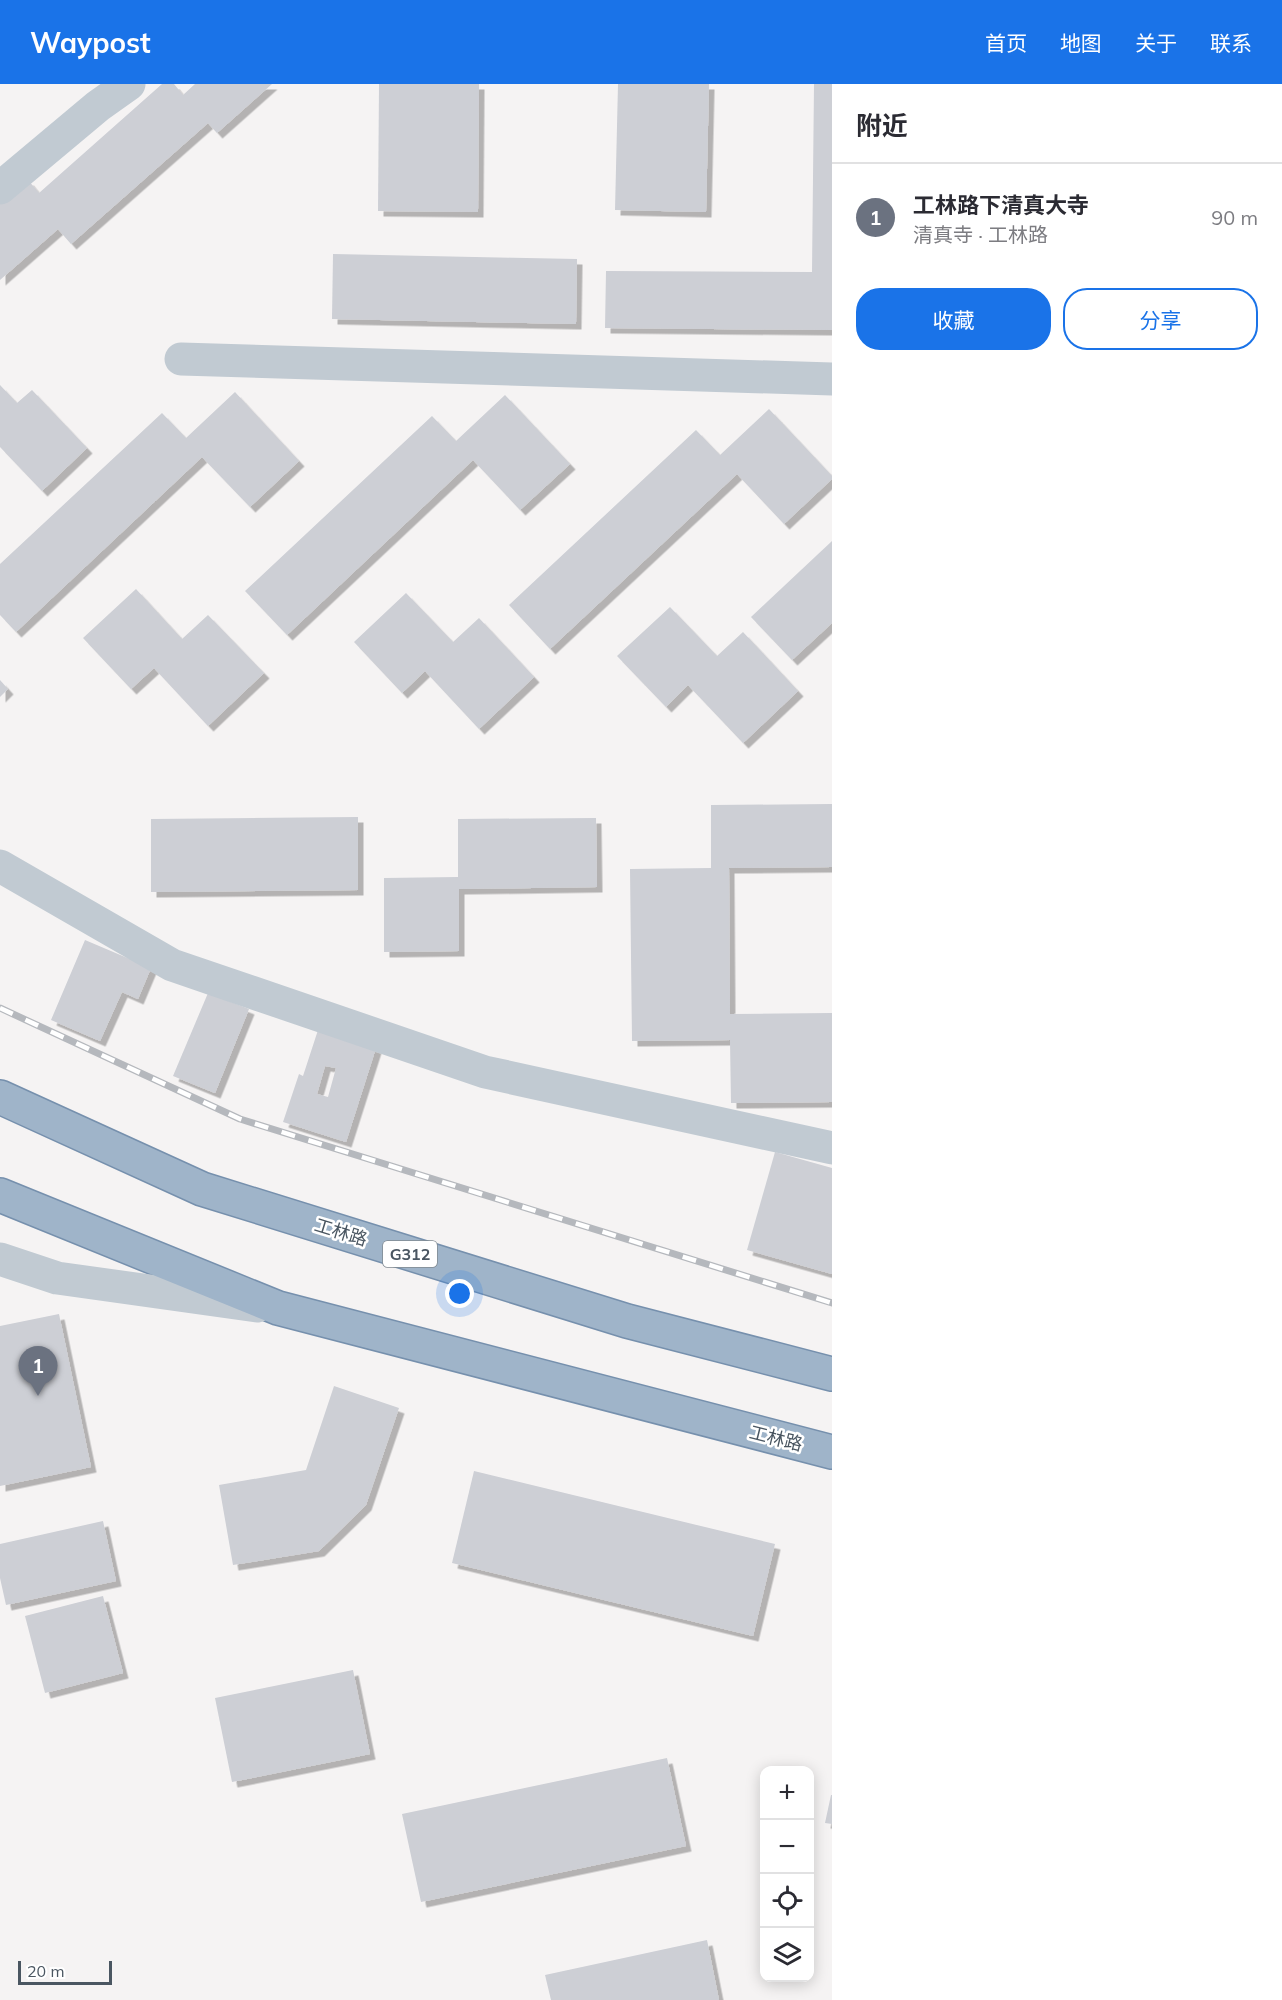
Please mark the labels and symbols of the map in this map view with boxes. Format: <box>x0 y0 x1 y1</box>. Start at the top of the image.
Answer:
street label: 工林路 <box>312 1213 370 1251</box>
road number: G312 <box>383 1241 437 1267</box>
your location <box>445 1279 474 1308</box>
pin: 1 <box>18 1346 57 1396</box>
street label: 工林路 <box>747 1420 805 1456</box>
scale bar <box>18 1958 112 1986</box>

